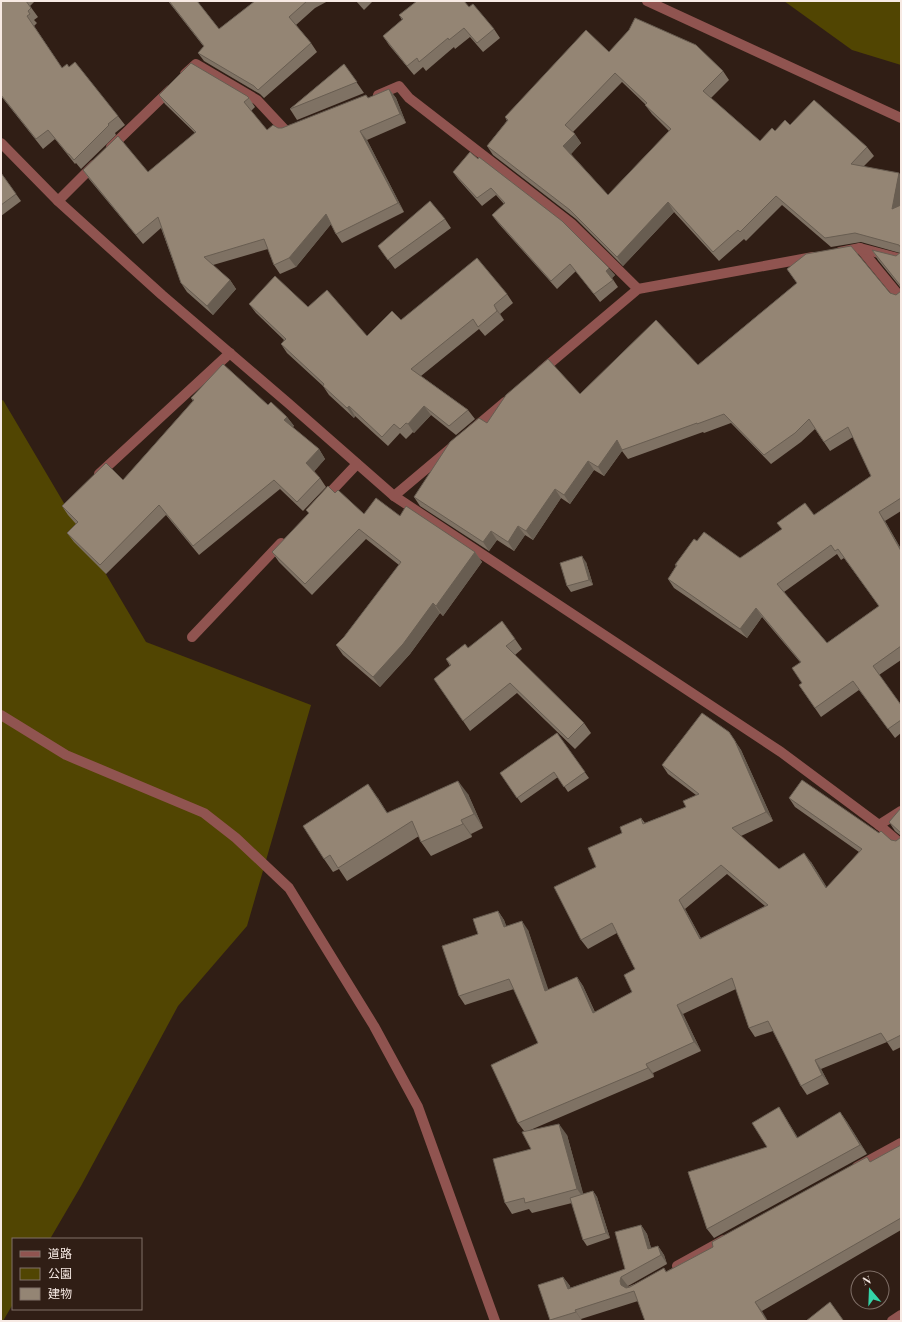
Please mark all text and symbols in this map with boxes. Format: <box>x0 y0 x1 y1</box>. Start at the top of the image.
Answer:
legend <box>12 1238 142 1310</box>
text: 道路 <box>48 1245 72 1261</box>
text: 公園 <box>48 1265 72 1281</box>
north arrow <box>850 1270 890 1310</box>
text: N <box>860 1272 873 1288</box>
text: 建物 <box>48 1285 72 1301</box>

